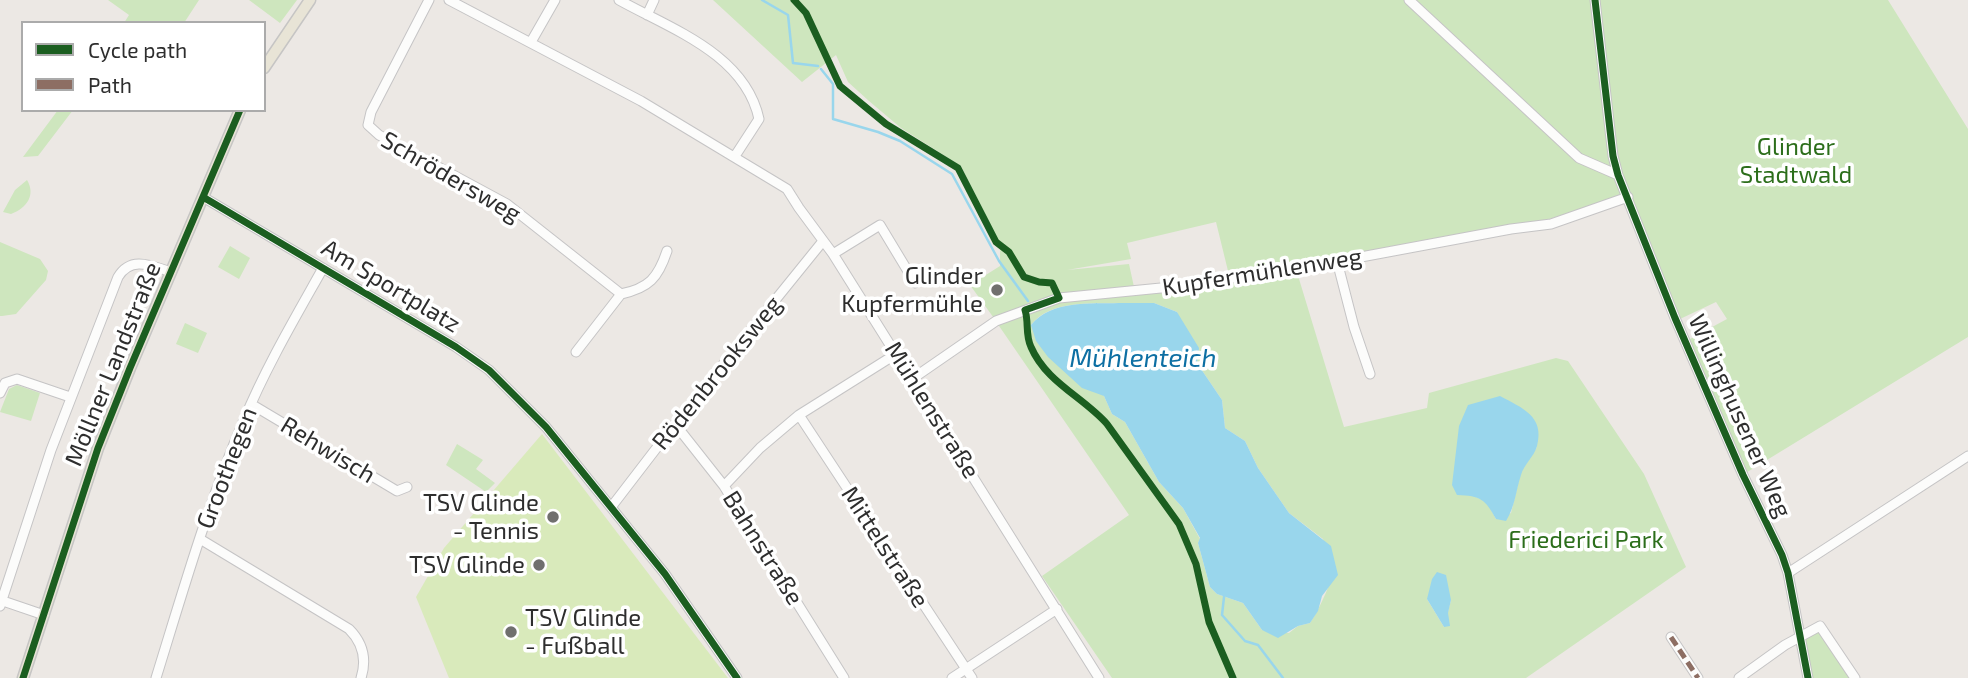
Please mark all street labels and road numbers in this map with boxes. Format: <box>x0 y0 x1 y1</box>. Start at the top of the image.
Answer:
street label: Schrödersweg <box>376 125 526 229</box>
street label: Am Sportplatz <box>316 233 466 339</box>
street label: Kupfermühlenweg <box>1160 242 1364 302</box>
street label: Möllner Landstraße <box>59 258 167 470</box>
street label: Rödenbrooksweg <box>646 290 788 456</box>
street label: Willinghusener Weg <box>1682 310 1798 522</box>
street label: Mühlenstraße <box>878 336 986 484</box>
street label: Groothegen <box>191 403 263 533</box>
street label: Rehwisch <box>276 411 380 489</box>
street label: Mittelstraße <box>835 481 935 613</box>
street label: Bahnstraße <box>717 486 809 610</box>

